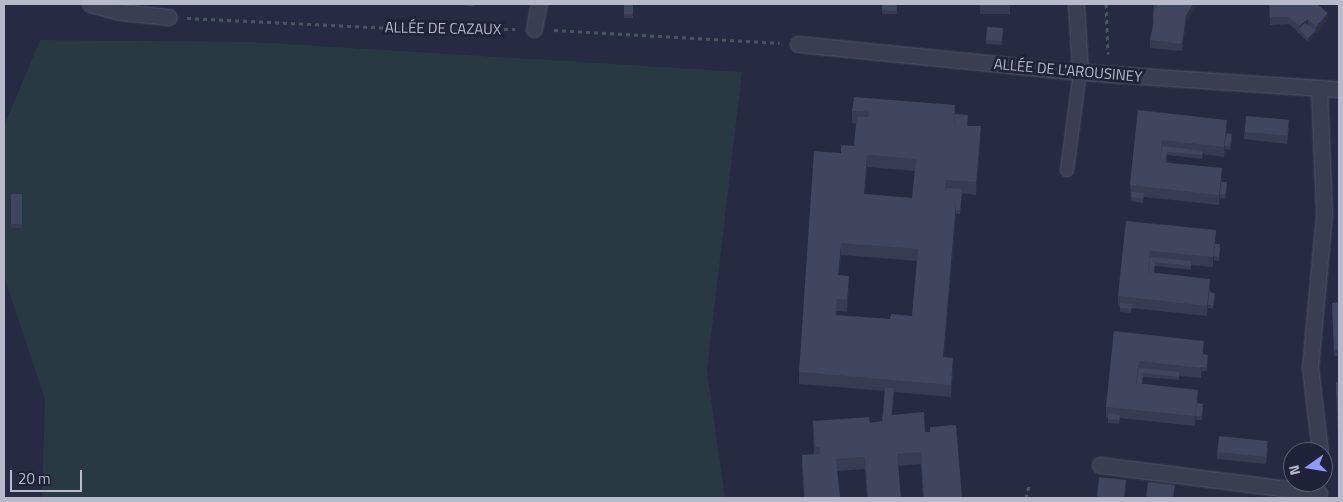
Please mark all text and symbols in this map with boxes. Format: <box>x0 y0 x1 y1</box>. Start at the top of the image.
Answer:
street label: ALLÉE DE CAZAUX <box>385 18 501 38</box>
street label: ALLÉE DE L'AROUSINEY <box>993 55 1143 85</box>
north arrow <box>1283 442 1333 492</box>
scale bar <box>12 460 85 492</box>
text: N <box>1283 463 1305 477</box>
text: 20 m <box>18 467 51 490</box>

